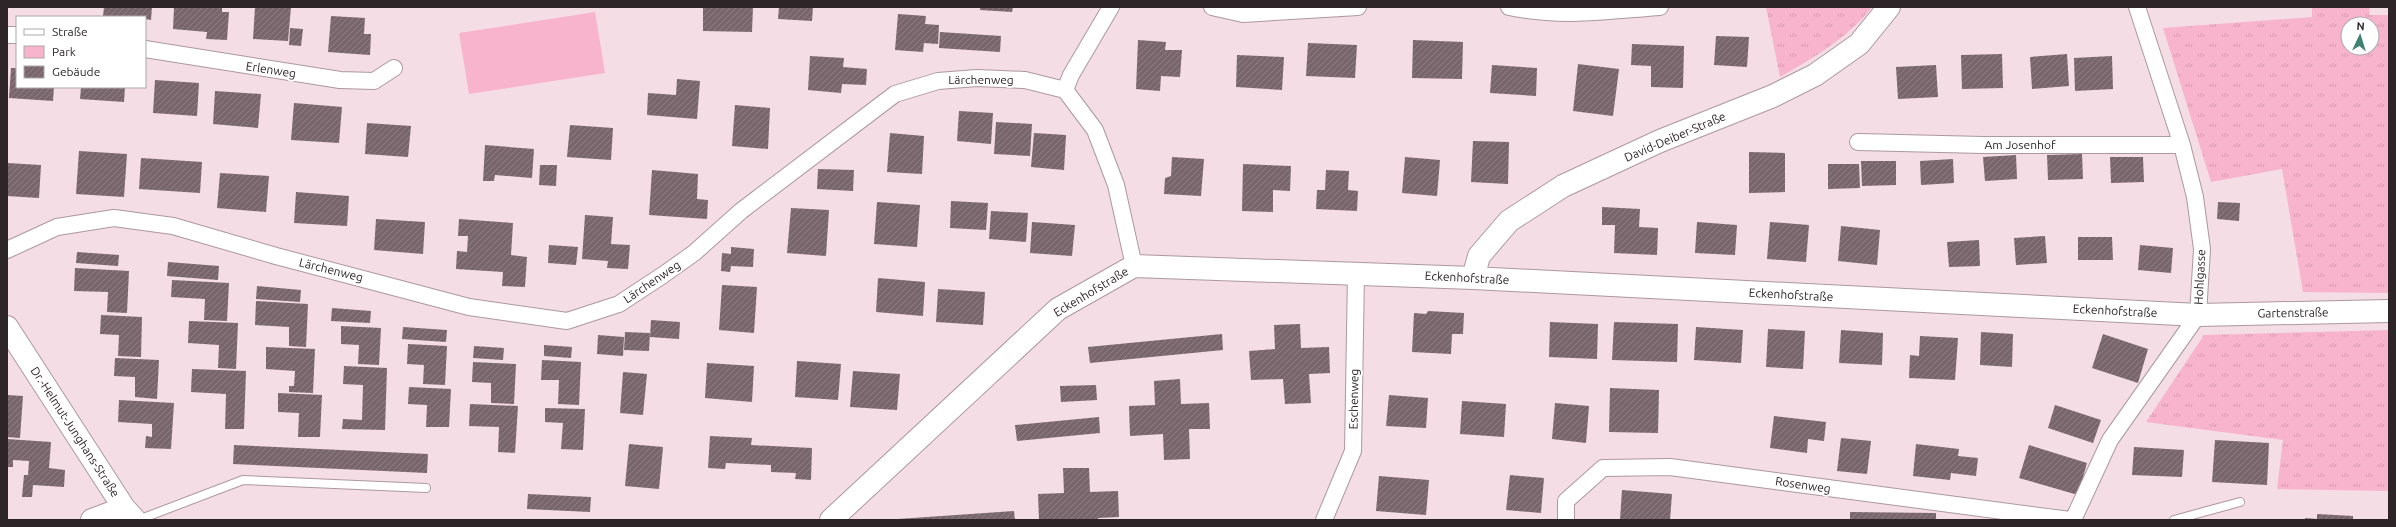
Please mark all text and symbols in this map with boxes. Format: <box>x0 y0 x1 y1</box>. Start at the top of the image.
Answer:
legend <box>16 16 146 88</box>
north arrow <box>2340 16 2380 56</box>
text: N <box>2356 20 2365 32</box>
text: Straße <box>52 25 88 38</box>
text: Park <box>52 45 76 58</box>
street label: Erlenweg <box>245 59 297 80</box>
text: Gebäude <box>52 65 100 78</box>
street label: Lärchenweg <box>948 73 1014 86</box>
street label: David-Deiber-Straße <box>1622 109 1727 164</box>
street label: Am Josenhof <box>1985 138 2056 151</box>
street label: Hohlgasse <box>2192 249 2207 305</box>
street label: Lärchenweg <box>298 255 364 284</box>
street label: Lärchenweg <box>621 258 683 305</box>
street label: Eckenhofstraße <box>1051 264 1130 319</box>
street label: Eckenhofstraße <box>1424 269 1510 286</box>
street label: Eckenhofstraße <box>1748 286 1834 303</box>
street label: Eckenhofstraße <box>2072 302 2158 319</box>
street label: Gartenstraße <box>2257 305 2329 320</box>
street label: Dr.-Helmut-Junghans-Straße <box>28 364 122 499</box>
street label: Eschenweg <box>1346 369 1361 429</box>
street label: Rosenweg <box>1774 474 1832 495</box>

